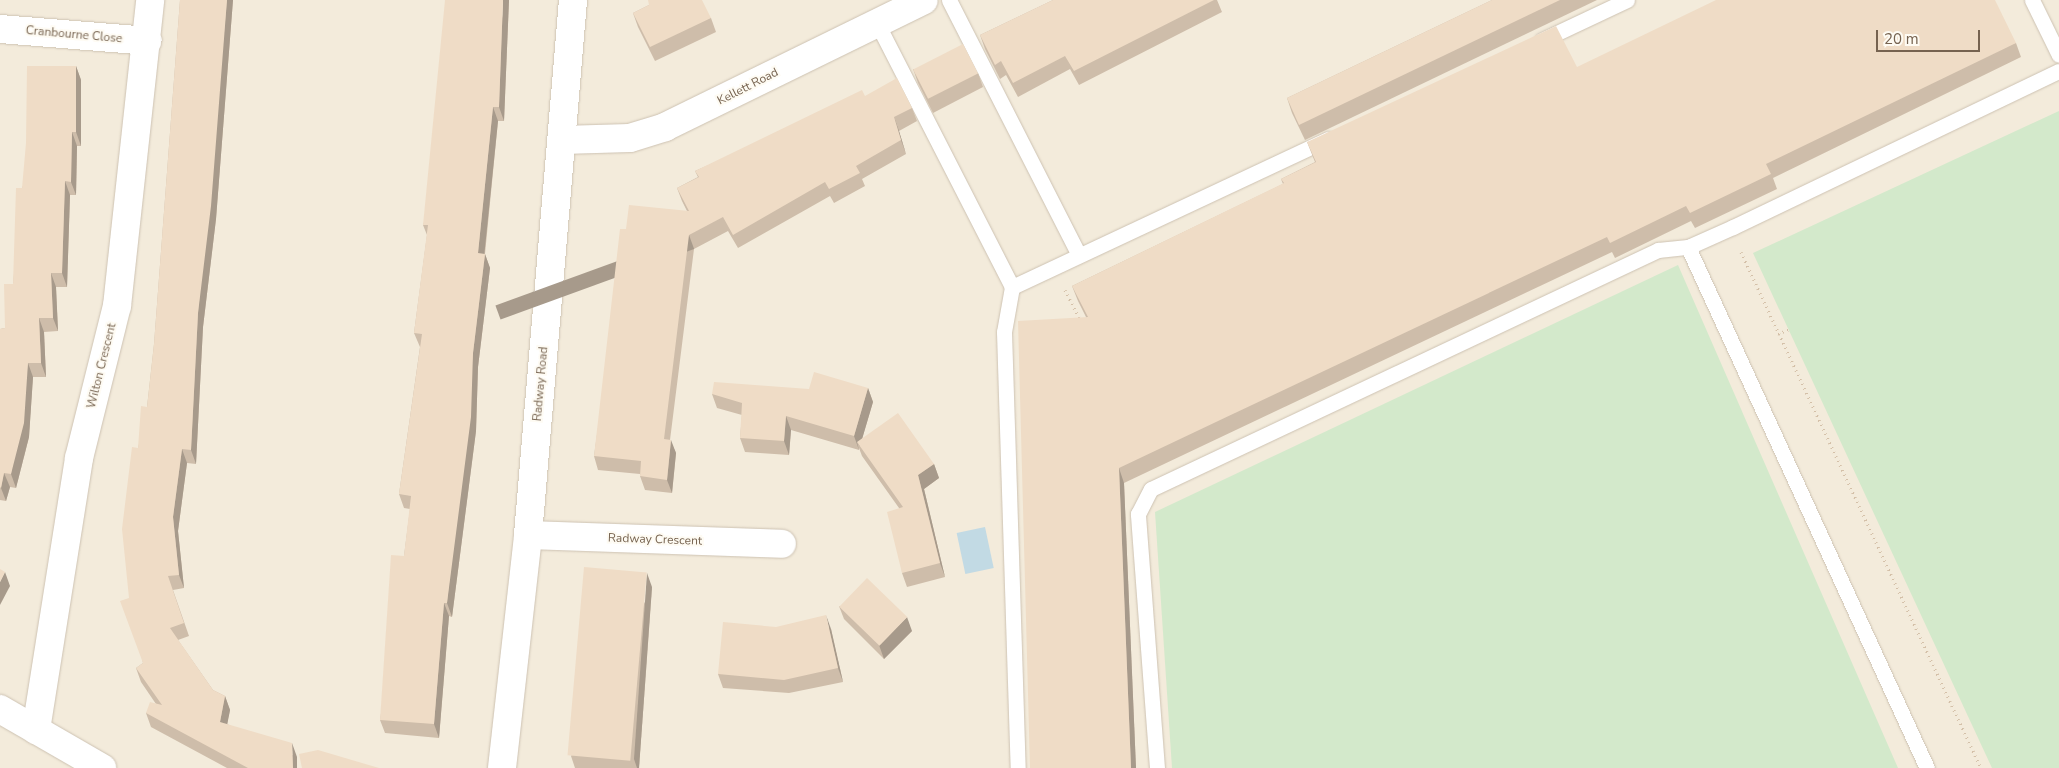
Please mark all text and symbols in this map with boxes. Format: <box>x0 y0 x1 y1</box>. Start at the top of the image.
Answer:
scale bar <box>1879 20 1983 52</box>
street label: Cranbourne Close <box>25 24 123 46</box>
text: 20 m <box>1884 29 1919 49</box>
street label: Kellett Road <box>715 66 781 108</box>
street label: Wilton Crescent <box>84 322 120 410</box>
street label: Radway Road <box>531 346 551 422</box>
street label: Radway Crescent <box>608 531 702 549</box>

